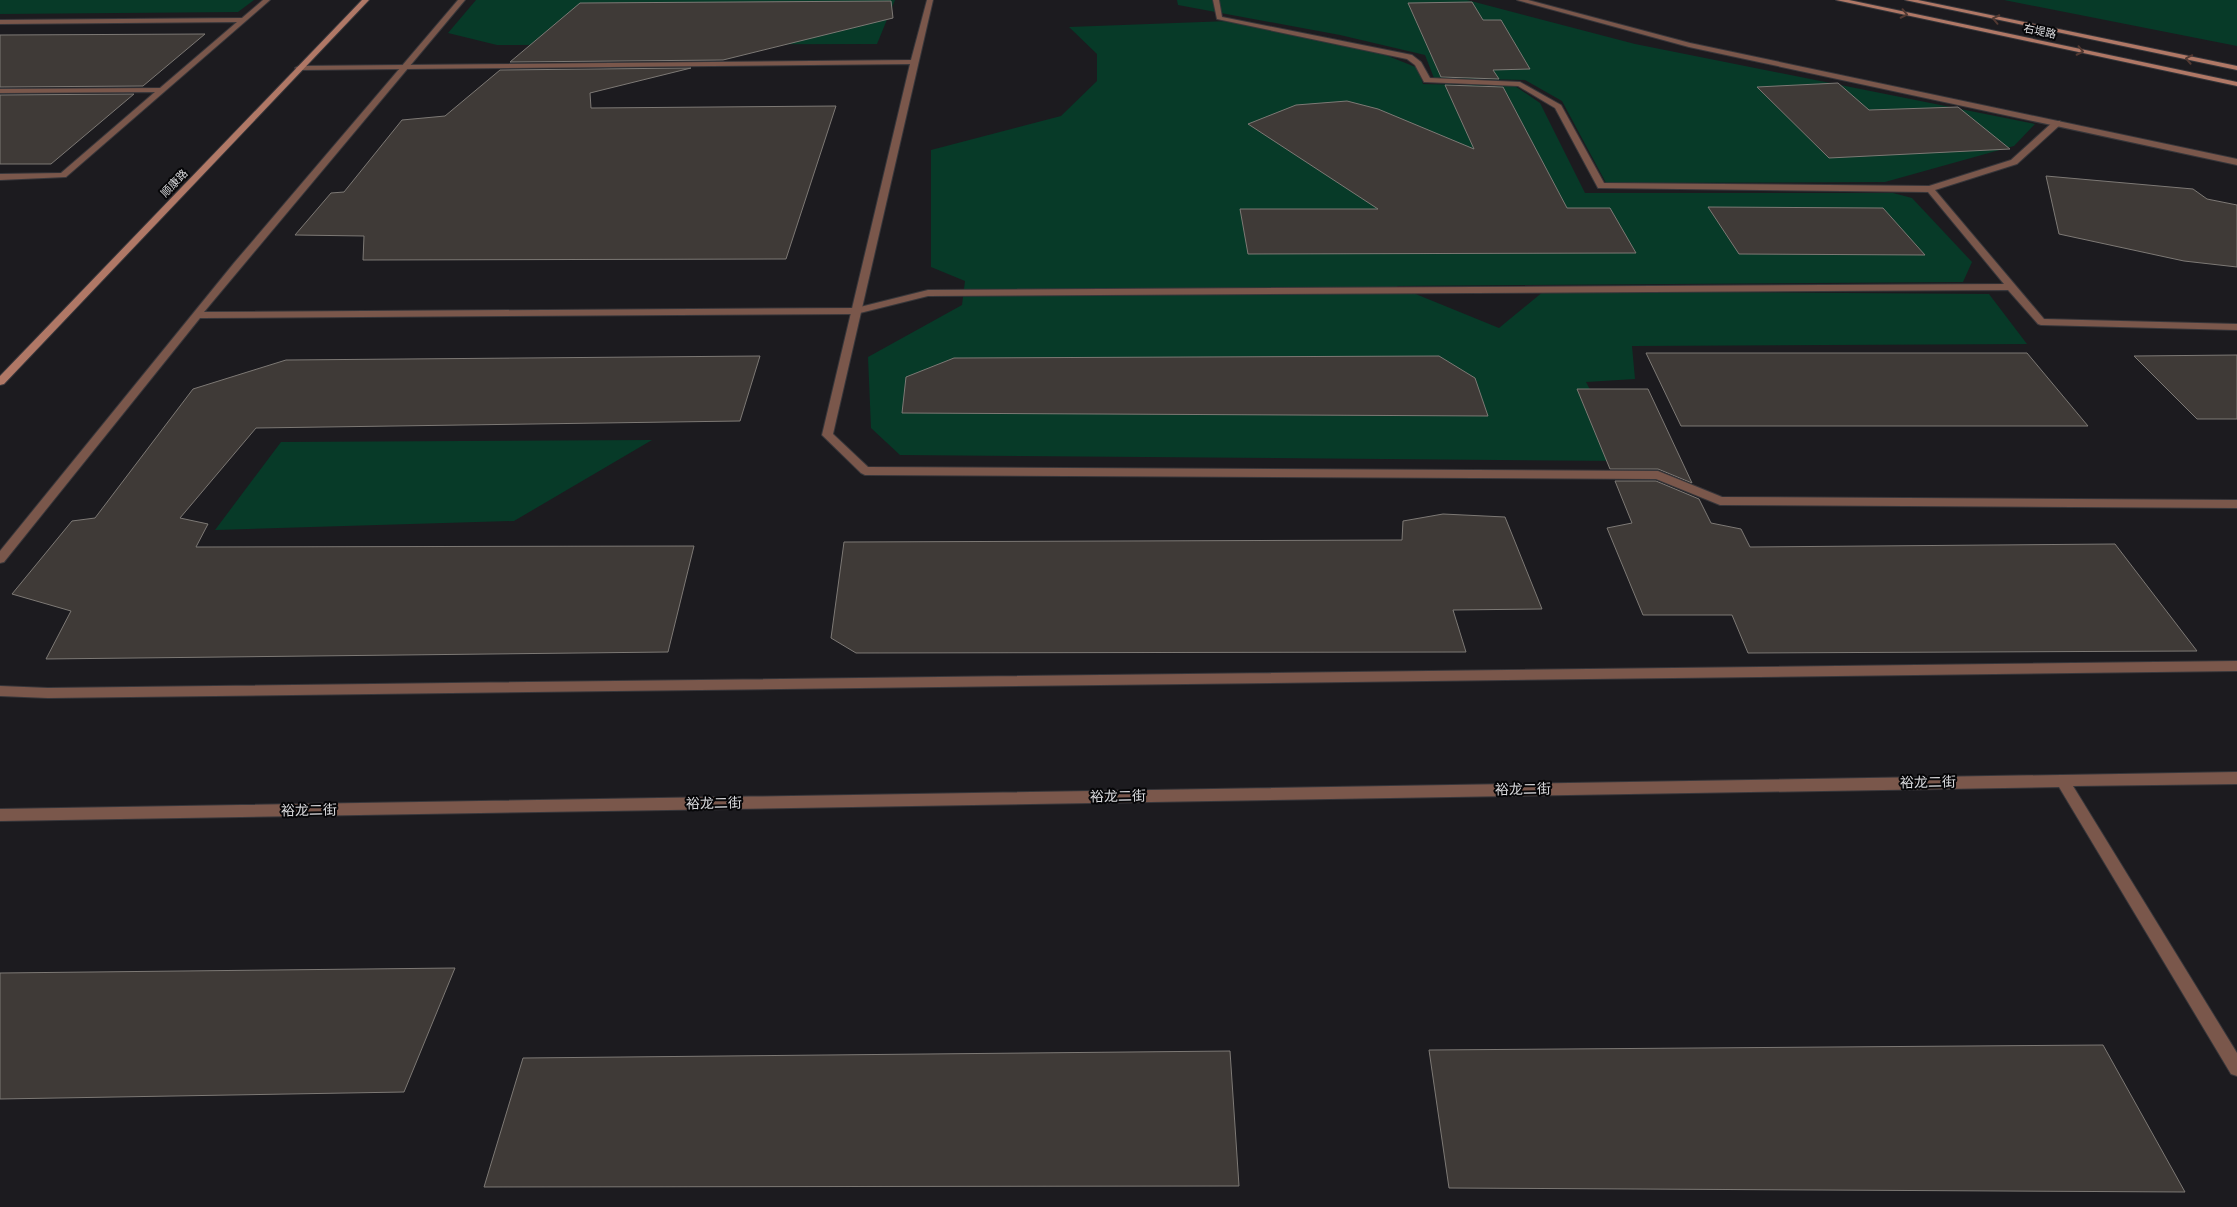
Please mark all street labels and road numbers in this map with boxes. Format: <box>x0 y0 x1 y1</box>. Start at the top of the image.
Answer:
street label: 右堤路 <box>2022 22 2057 41</box>
street label: 顺康路 <box>158 167 190 200</box>
street label: 裕龙二街 <box>1900 774 1956 791</box>
street label: 裕龙二街 <box>1495 781 1551 798</box>
street label: 裕龙二街 <box>1090 788 1146 805</box>
street label: 裕龙二街 <box>686 795 742 812</box>
street label: 裕龙二街 <box>281 802 337 819</box>

